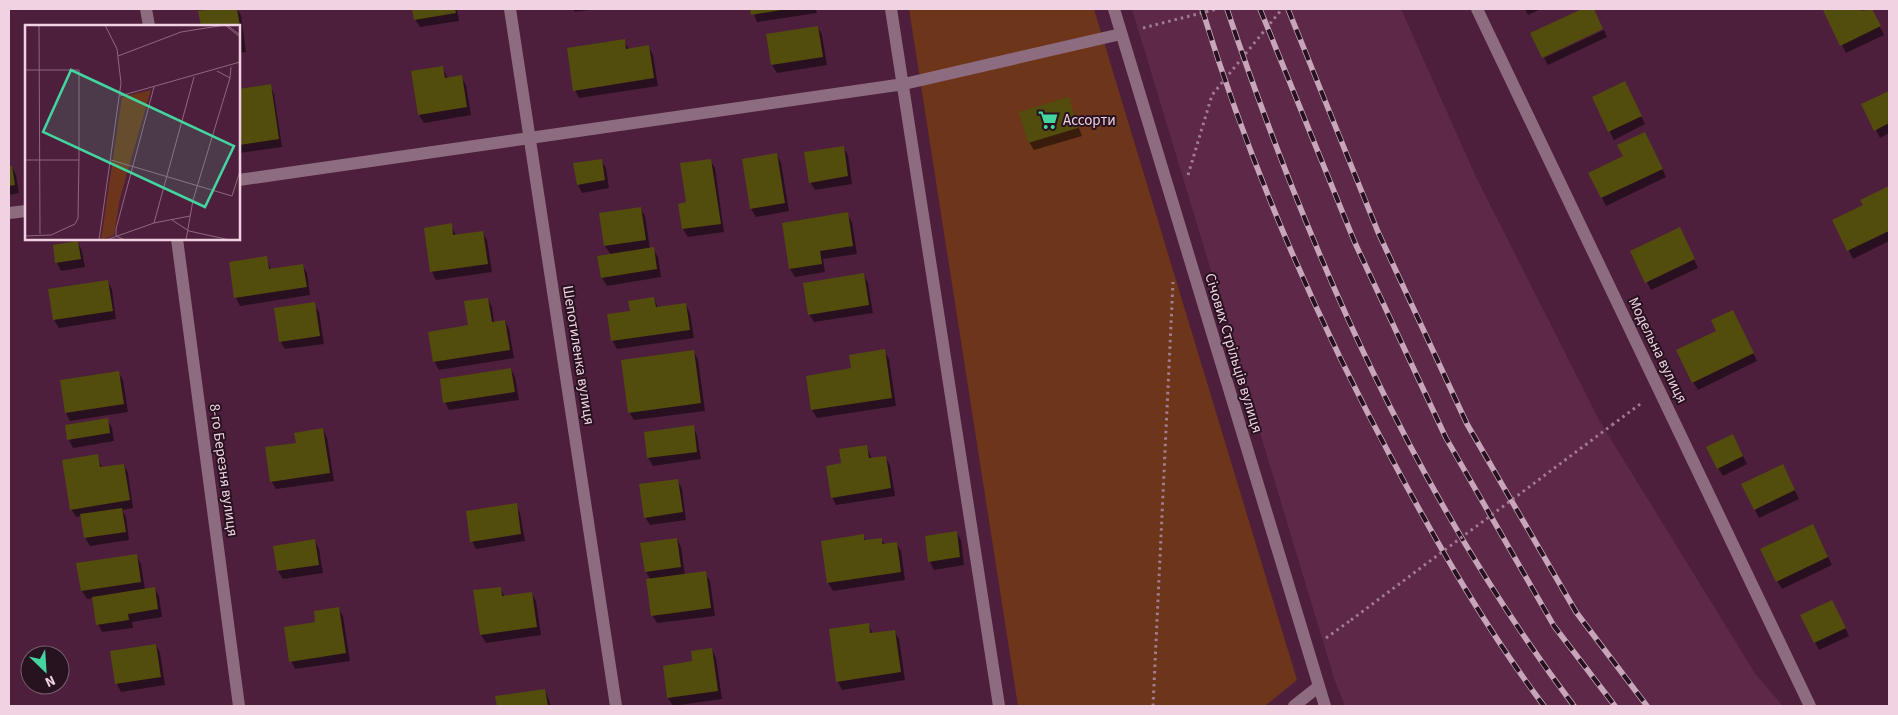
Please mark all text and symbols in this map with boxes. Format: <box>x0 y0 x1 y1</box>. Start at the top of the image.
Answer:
inset map <box>25 25 240 240</box>
supermarket icon: Ассорти <box>1037 109 1059 131</box>
place label: Ассорти <box>1063 110 1116 131</box>
street label: Січових Стрільців вулиця <box>1199 271 1268 436</box>
street label: Шепотиленка вулиця <box>557 284 600 426</box>
street label: Модельна вулиця <box>1623 294 1692 407</box>
street label: 8-го Березня вулиця <box>204 402 243 538</box>
north arrow <box>20 645 70 695</box>
text: N <box>42 670 59 692</box>

